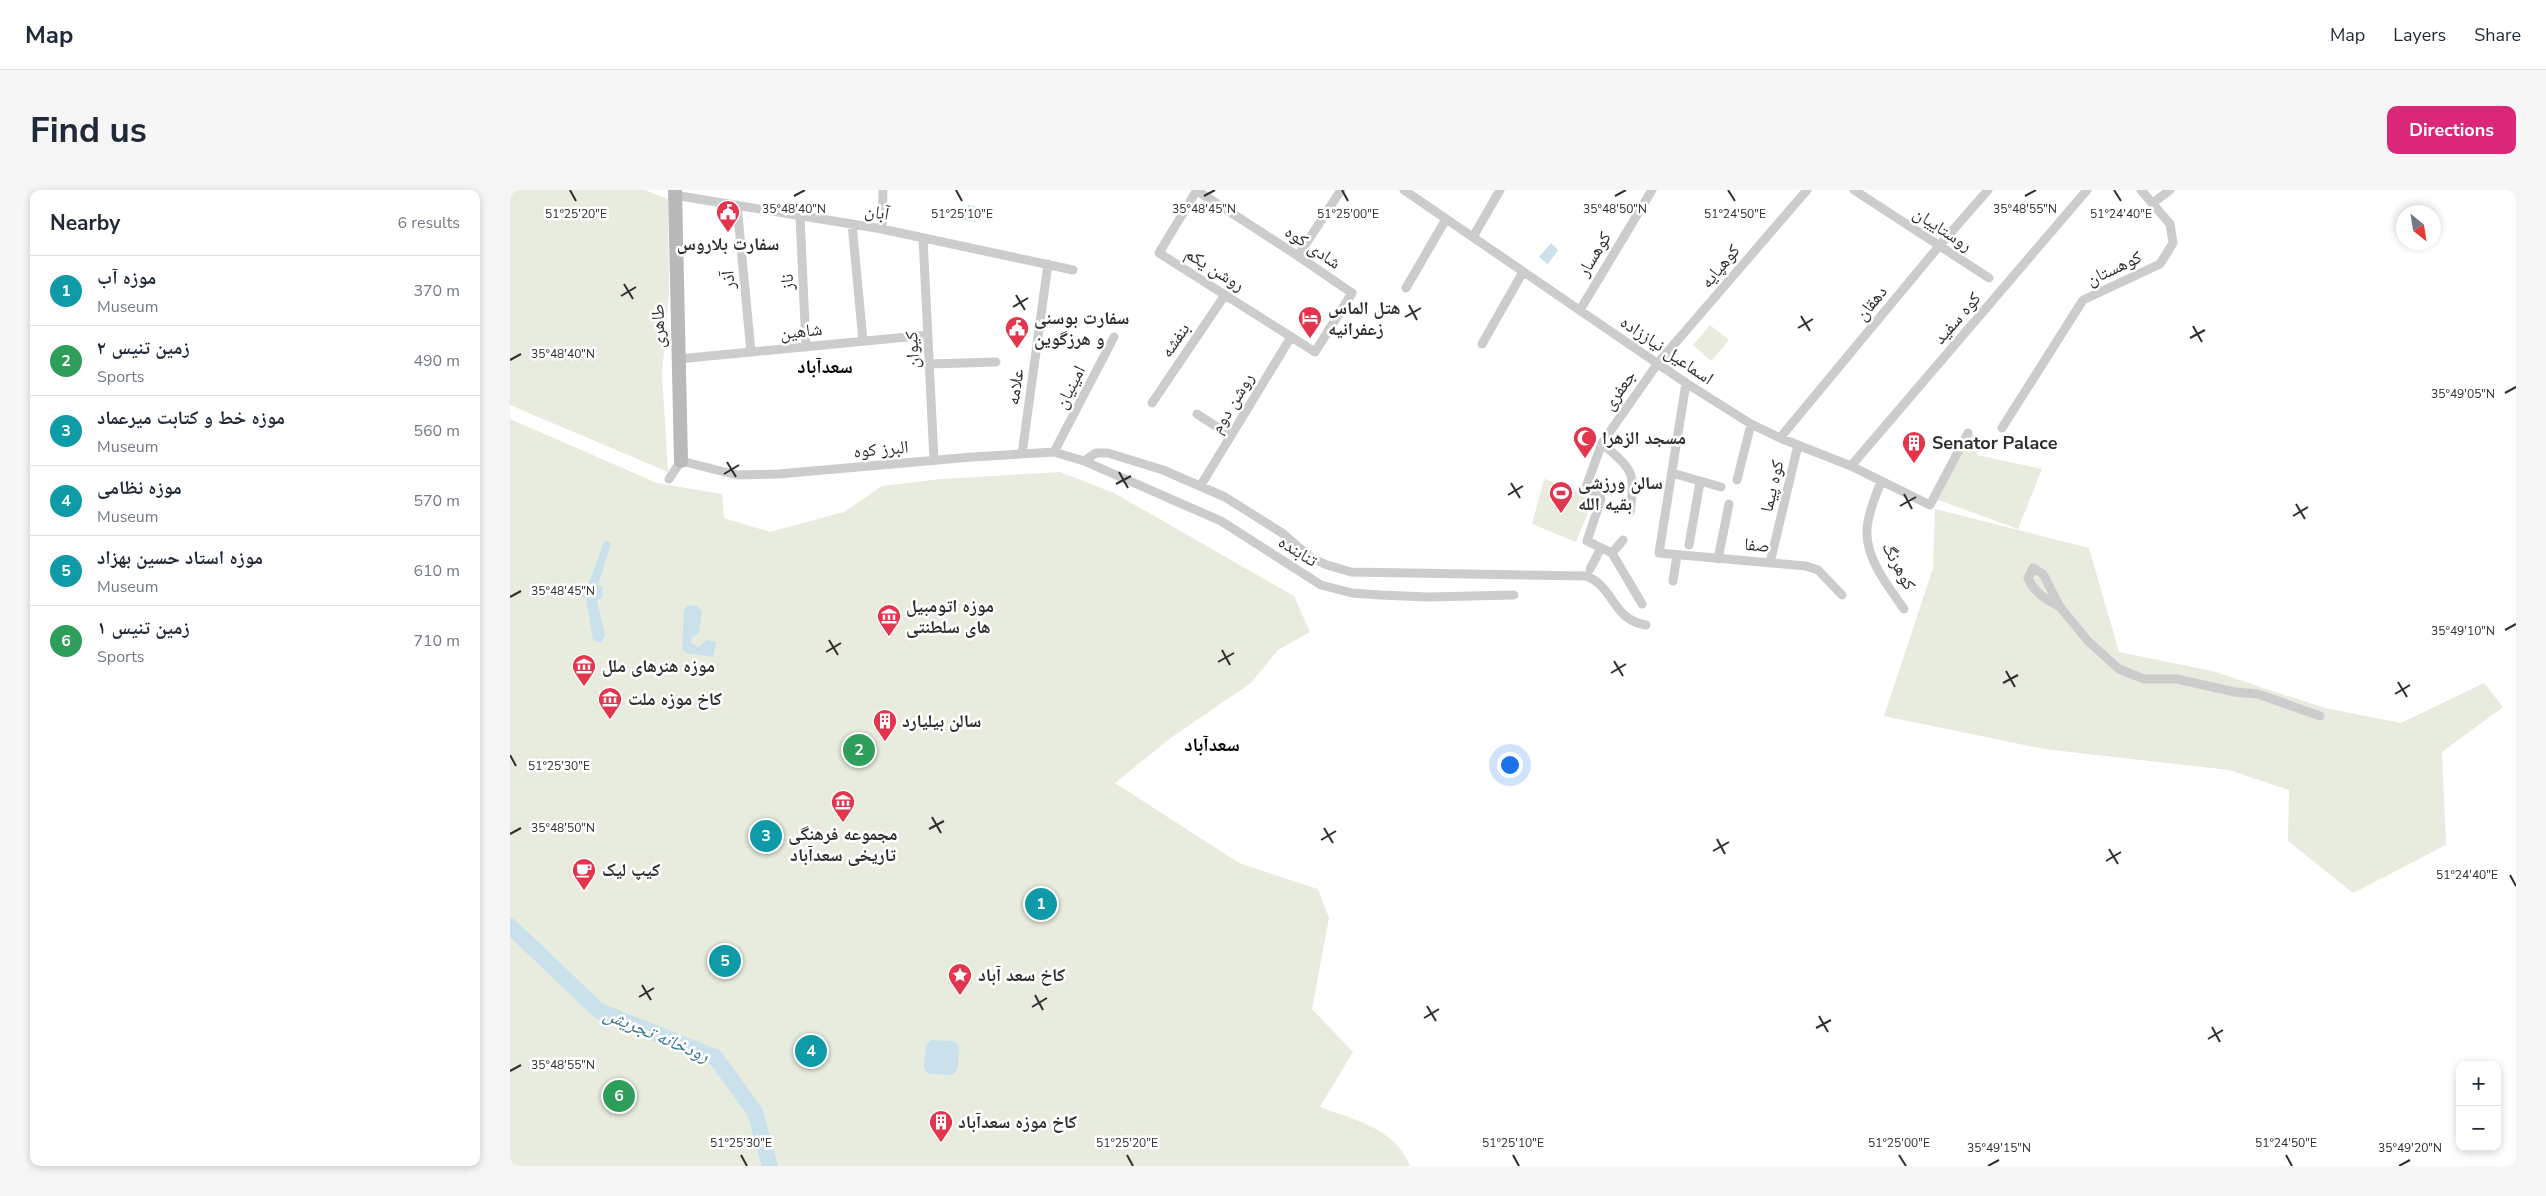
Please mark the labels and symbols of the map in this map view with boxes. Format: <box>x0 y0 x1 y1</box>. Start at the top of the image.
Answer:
street label: آبان <box>863 198 891 226</box>
public building icon: سفارت بلاروس <box>715 199 741 233</box>
text: 35°48'40"N <box>762 201 826 217</box>
text: 35°48'45"N <box>1172 201 1236 217</box>
text: 35°48'50"N <box>1583 201 1647 217</box>
street label: روستاییان <box>1909 201 1977 257</box>
text: 35°48'55"N <box>1993 201 2057 217</box>
north arrow <box>2396 205 2441 250</box>
text: 51°25'20"E <box>545 206 607 222</box>
text: 51°25'10"E <box>931 206 993 222</box>
text: 51°25'00"E <box>1317 206 1379 222</box>
text: 51°24'50"E <box>1704 206 1766 222</box>
text: 51°24'40"E <box>2090 206 2152 222</box>
street label: شادی کوه <box>1280 219 1346 275</box>
street label: کوهسار <box>1571 227 1617 282</box>
place label: سفارت بلاروس <box>677 232 779 256</box>
street label: کوهپایه <box>1695 239 1746 293</box>
street label: روشن یکم <box>1181 241 1250 297</box>
street label: کوهستان <box>2082 245 2146 291</box>
street label: آذر <box>715 269 741 291</box>
street label: ناز <box>775 273 799 292</box>
street label: دهقان <box>1850 280 1892 326</box>
street label: کوه سفید <box>1928 286 1987 349</box>
place label: هتل الماس زعفرانیه <box>1328 296 1400 341</box>
street label: طاهری <box>646 304 670 348</box>
hotel icon: هتل الماس زعفرانیه <box>1297 305 1323 339</box>
place label: سفارت بوسنی و هرزگوین <box>1034 306 1129 351</box>
street label: اسماعیل نیاززاده <box>1616 310 1718 390</box>
public building icon: سفارت بوسنی و هرزگوین <box>1004 315 1030 349</box>
street label: شاهین <box>779 317 823 345</box>
street label: بنفشه <box>1155 318 1195 362</box>
street label: کیوان <box>899 330 925 369</box>
text: 35°48'40"N <box>531 346 595 362</box>
district label: سعدآباد <box>797 354 853 380</box>
street label: امینیان <box>1049 361 1091 413</box>
street label: جعفری <box>1596 365 1642 415</box>
street label: علامه <box>1001 367 1029 407</box>
street label: روشن دوم <box>1204 368 1260 438</box>
text: 35°49'05"N <box>2431 386 2495 402</box>
mosque icon: مسجد الزهرا <box>1572 425 1598 459</box>
place label: مسجد الزهرا <box>1602 426 1686 450</box>
building icon: Senator Palace <box>1901 430 1927 464</box>
place label: Senator Palace <box>1932 431 2058 455</box>
street label: البرز کوه <box>852 435 910 463</box>
street label: کوه پیما <box>1754 457 1790 514</box>
place label: سالن ورزشی بقیه الله <box>1578 471 1663 516</box>
sports icon: سالن ورزشی بقیه الله <box>1548 480 1574 514</box>
street label: تنابنده <box>1274 530 1322 572</box>
street label: صفا <box>1743 532 1771 558</box>
street label: کوهرنگ <box>1876 538 1922 595</box>
text: 35°48'45"N <box>531 583 595 599</box>
place label: موزه اتومبیل های سلطنتی <box>906 594 994 639</box>
museum icon: موزه اتومبیل های سلطنتی <box>876 603 902 637</box>
text: 35°49'10"N <box>2431 623 2495 639</box>
museum icon: موزه هنرهای ملل <box>571 653 597 687</box>
place label: موزه هنرهای ملل <box>602 654 715 678</box>
museum icon: کاخ موزه ملت <box>597 686 623 720</box>
place label: کاخ موزه ملت <box>628 687 722 711</box>
building icon: سالن بیلیارد <box>872 708 898 742</box>
place label: سالن بیلیارد <box>902 709 981 733</box>
pin: 2 <box>843 731 875 769</box>
district label: سعدآباد <box>1184 732 1240 758</box>
your location <box>1497 752 1523 778</box>
text: 51°25'30"E <box>528 758 590 774</box>
museum icon: مجموعه فرهنگی تاریخی سعدآباد <box>830 789 856 823</box>
pin: 3 <box>750 817 782 855</box>
text: 35°48'50"N <box>531 820 595 836</box>
place label: مجموعه فرهنگی تاریخی سعدآباد <box>788 822 898 867</box>
cafe icon: کیپ لیک <box>571 857 597 891</box>
place label: کیپ لیک <box>602 858 660 882</box>
text: 51°24'40"E <box>2436 867 2498 883</box>
pin: 1 <box>1025 885 1057 923</box>
pin: 5 <box>709 942 741 980</box>
place icon: کاخ سعد آباد <box>947 962 973 996</box>
place label: کاخ سعد آباد <box>978 963 1065 987</box>
water label: رودخانه تجریش <box>600 1001 713 1069</box>
pin: 4 <box>795 1032 827 1070</box>
text: 35°48'55"N <box>531 1057 595 1073</box>
pin: 6 <box>603 1077 635 1115</box>
building icon: کاخ موزه سعدآباد <box>928 1109 954 1143</box>
place label: کاخ موزه سعدآباد <box>958 1110 1077 1134</box>
text: 51°25'30"E <box>710 1135 772 1151</box>
text: 51°25'20"E <box>1096 1135 1158 1151</box>
text: 51°25'10"E <box>1482 1135 1544 1151</box>
text: 51°25'00"E <box>1868 1135 1930 1151</box>
text: 51°24'50"E <box>2255 1135 2317 1151</box>
text: 35°49'15"N <box>1967 1140 2031 1156</box>
text: 35°49'20"N <box>2378 1140 2442 1156</box>

